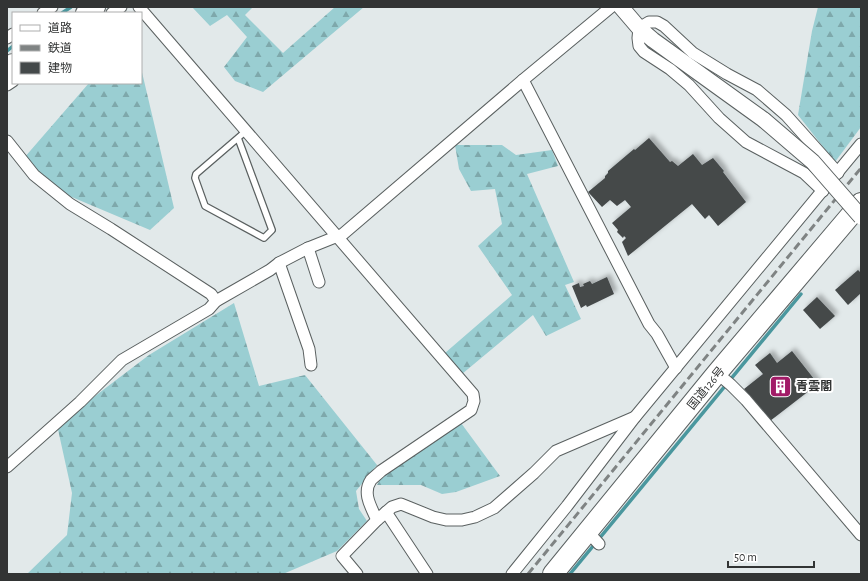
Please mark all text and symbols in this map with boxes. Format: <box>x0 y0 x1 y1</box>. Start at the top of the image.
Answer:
legend <box>12 12 142 84</box>
text: 道路 <box>48 21 72 34</box>
text: 鉄道 <box>48 41 72 54</box>
text: 建物 <box>48 61 72 74</box>
street label: 国道126号 <box>684 364 727 412</box>
building icon: 青雲閣 <box>768 373 794 399</box>
place label: 青雲閣 <box>796 380 832 392</box>
scale bar <box>728 543 814 569</box>
text: 50 m <box>734 551 757 563</box>

